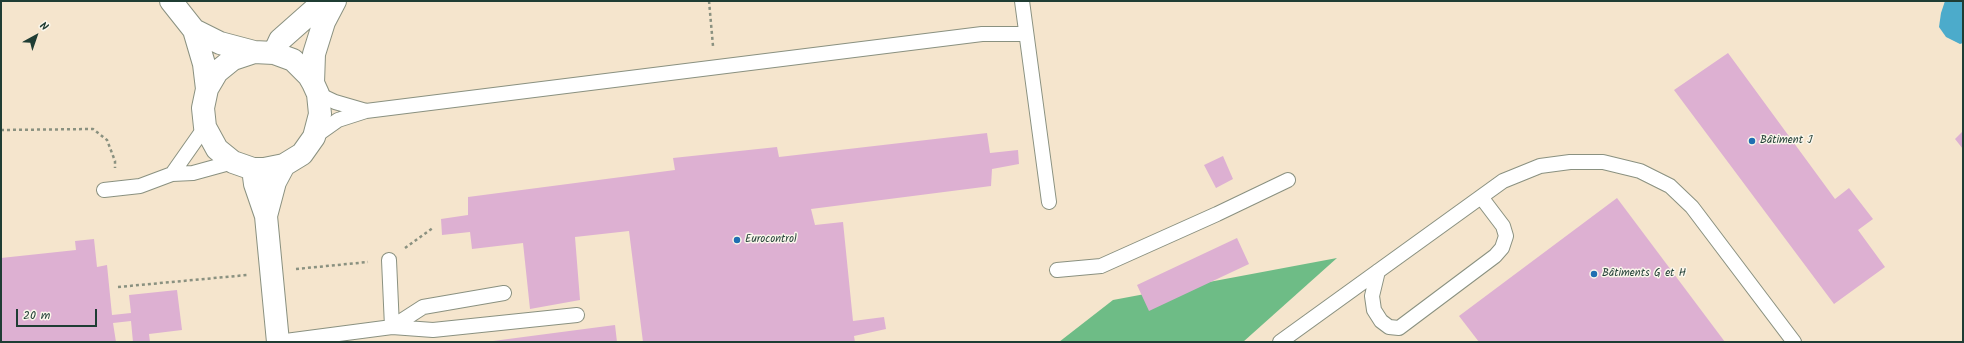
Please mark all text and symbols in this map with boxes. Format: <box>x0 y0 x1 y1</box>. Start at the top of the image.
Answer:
north arrow <box>16 16 56 56</box>
text: N <box>35 18 52 36</box>
place label: Bâtiment J <box>1760 134 1812 148</box>
marker: Bâtiment J <box>1747 136 1757 146</box>
place label: Eurocontrol <box>745 233 797 247</box>
marker: Eurocontrol <box>732 235 742 245</box>
place label: Bâtiments G et H <box>1602 267 1686 281</box>
marker: Bâtiments G et H <box>1589 269 1599 279</box>
scale bar <box>18 301 99 327</box>
text: 20 m <box>23 306 50 325</box>

